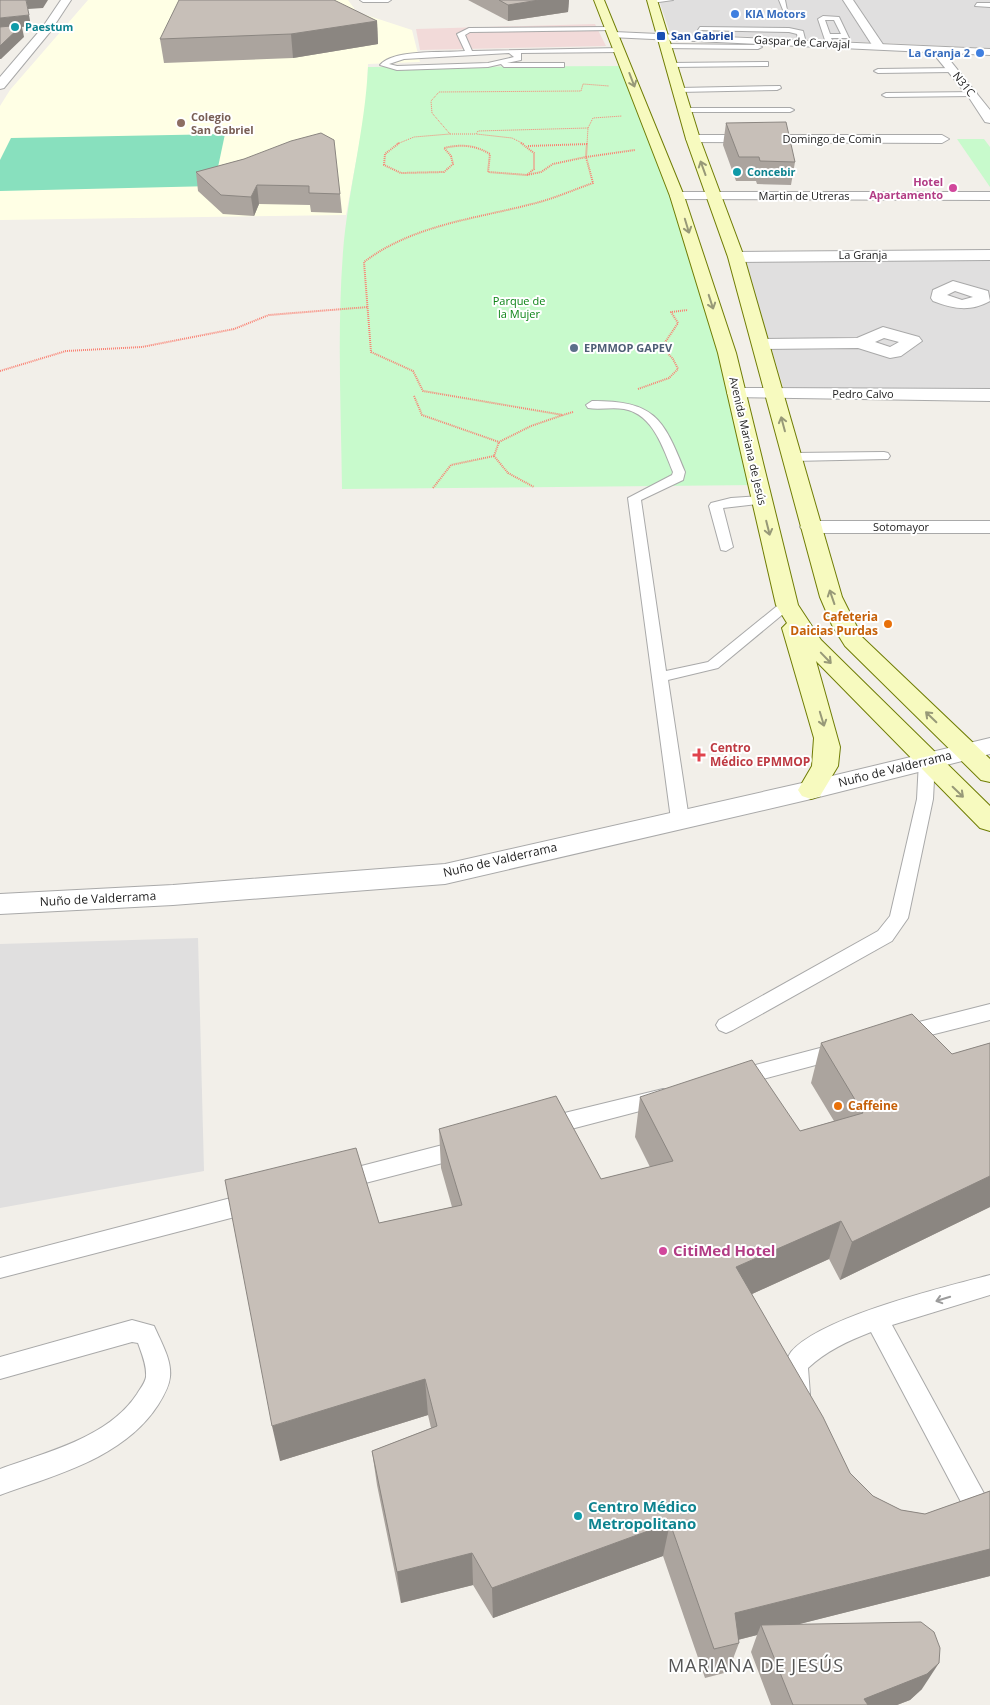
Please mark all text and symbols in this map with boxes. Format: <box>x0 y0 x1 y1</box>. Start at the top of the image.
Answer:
place label: KIA Motors <box>745 6 806 21</box>
marker: KIA Motors <box>729 8 741 20</box>
place label: Paestum <box>25 19 73 34</box>
marker: Paestum <box>9 21 21 33</box>
place label: San Gabriel <box>671 28 734 43</box>
marker: San Gabriel <box>655 30 667 42</box>
street label: Gaspar de Carvajal <box>754 31 850 52</box>
place label: La Granja 2 <box>908 45 970 60</box>
marker: La Granja 2 <box>974 47 986 59</box>
street label: N31C <box>950 68 979 99</box>
one-way arrow <box>628 73 637 88</box>
place label: Colegio San Gabriel <box>191 109 254 137</box>
marker: Colegio San Gabriel <box>175 117 187 129</box>
street label: Domingo de Comin <box>783 131 881 146</box>
one-way arrow <box>698 160 707 176</box>
place label: Concebir <box>747 164 796 179</box>
marker: Concebir <box>731 166 743 178</box>
place label: Hotel Apartamento <box>869 174 943 202</box>
marker: Hotel Apartamento <box>947 182 959 194</box>
street label: Martin de Utreras <box>758 188 850 203</box>
one-way arrow <box>682 218 692 234</box>
street label: La Granja <box>839 247 887 262</box>
park label: Parque de la Mujer <box>493 293 545 321</box>
one-way arrow <box>706 294 716 310</box>
place label: EPMMOP GAPEV <box>584 340 673 355</box>
marker: EPMMOP GAPEV <box>568 342 580 354</box>
street label: Avenida Mariana de Jesús <box>726 375 771 506</box>
street label: Pedro Calvo <box>832 386 894 401</box>
one-way arrow <box>778 416 788 432</box>
one-way arrow <box>764 519 773 535</box>
street label: Sotomayor <box>873 519 930 534</box>
one-way arrow <box>827 590 836 606</box>
place label: Cafeteria Daicias Purdas <box>790 608 878 639</box>
marker: Cafeteria Daicias Purdas <box>882 618 894 630</box>
one-way arrow <box>820 652 832 664</box>
one-way arrow <box>817 711 827 727</box>
one-way arrow <box>925 711 938 723</box>
place label: Centro Médico EPMMOP <box>710 739 810 770</box>
street label: Nuño de Valderrama <box>836 746 953 791</box>
marker: Centro Médico EPMMOP <box>692 748 706 762</box>
one-way arrow <box>952 786 965 798</box>
street label: Nuño de Valderrama <box>441 838 559 881</box>
street label: Nuño de Valderrama <box>39 887 157 910</box>
place label: Caffeine <box>848 1097 898 1114</box>
marker: Caffeine <box>832 1100 844 1112</box>
place label: CitiMed Hotel <box>673 1240 775 1260</box>
marker: CitiMed Hotel <box>657 1245 669 1257</box>
one-way arrow <box>936 1295 952 1304</box>
place label: Centro Médico Metropolitano <box>588 1496 697 1533</box>
marker: Centro Médico Metropolitano <box>572 1510 584 1522</box>
district label: MARIANA DE JESÚS <box>668 1653 844 1677</box>

